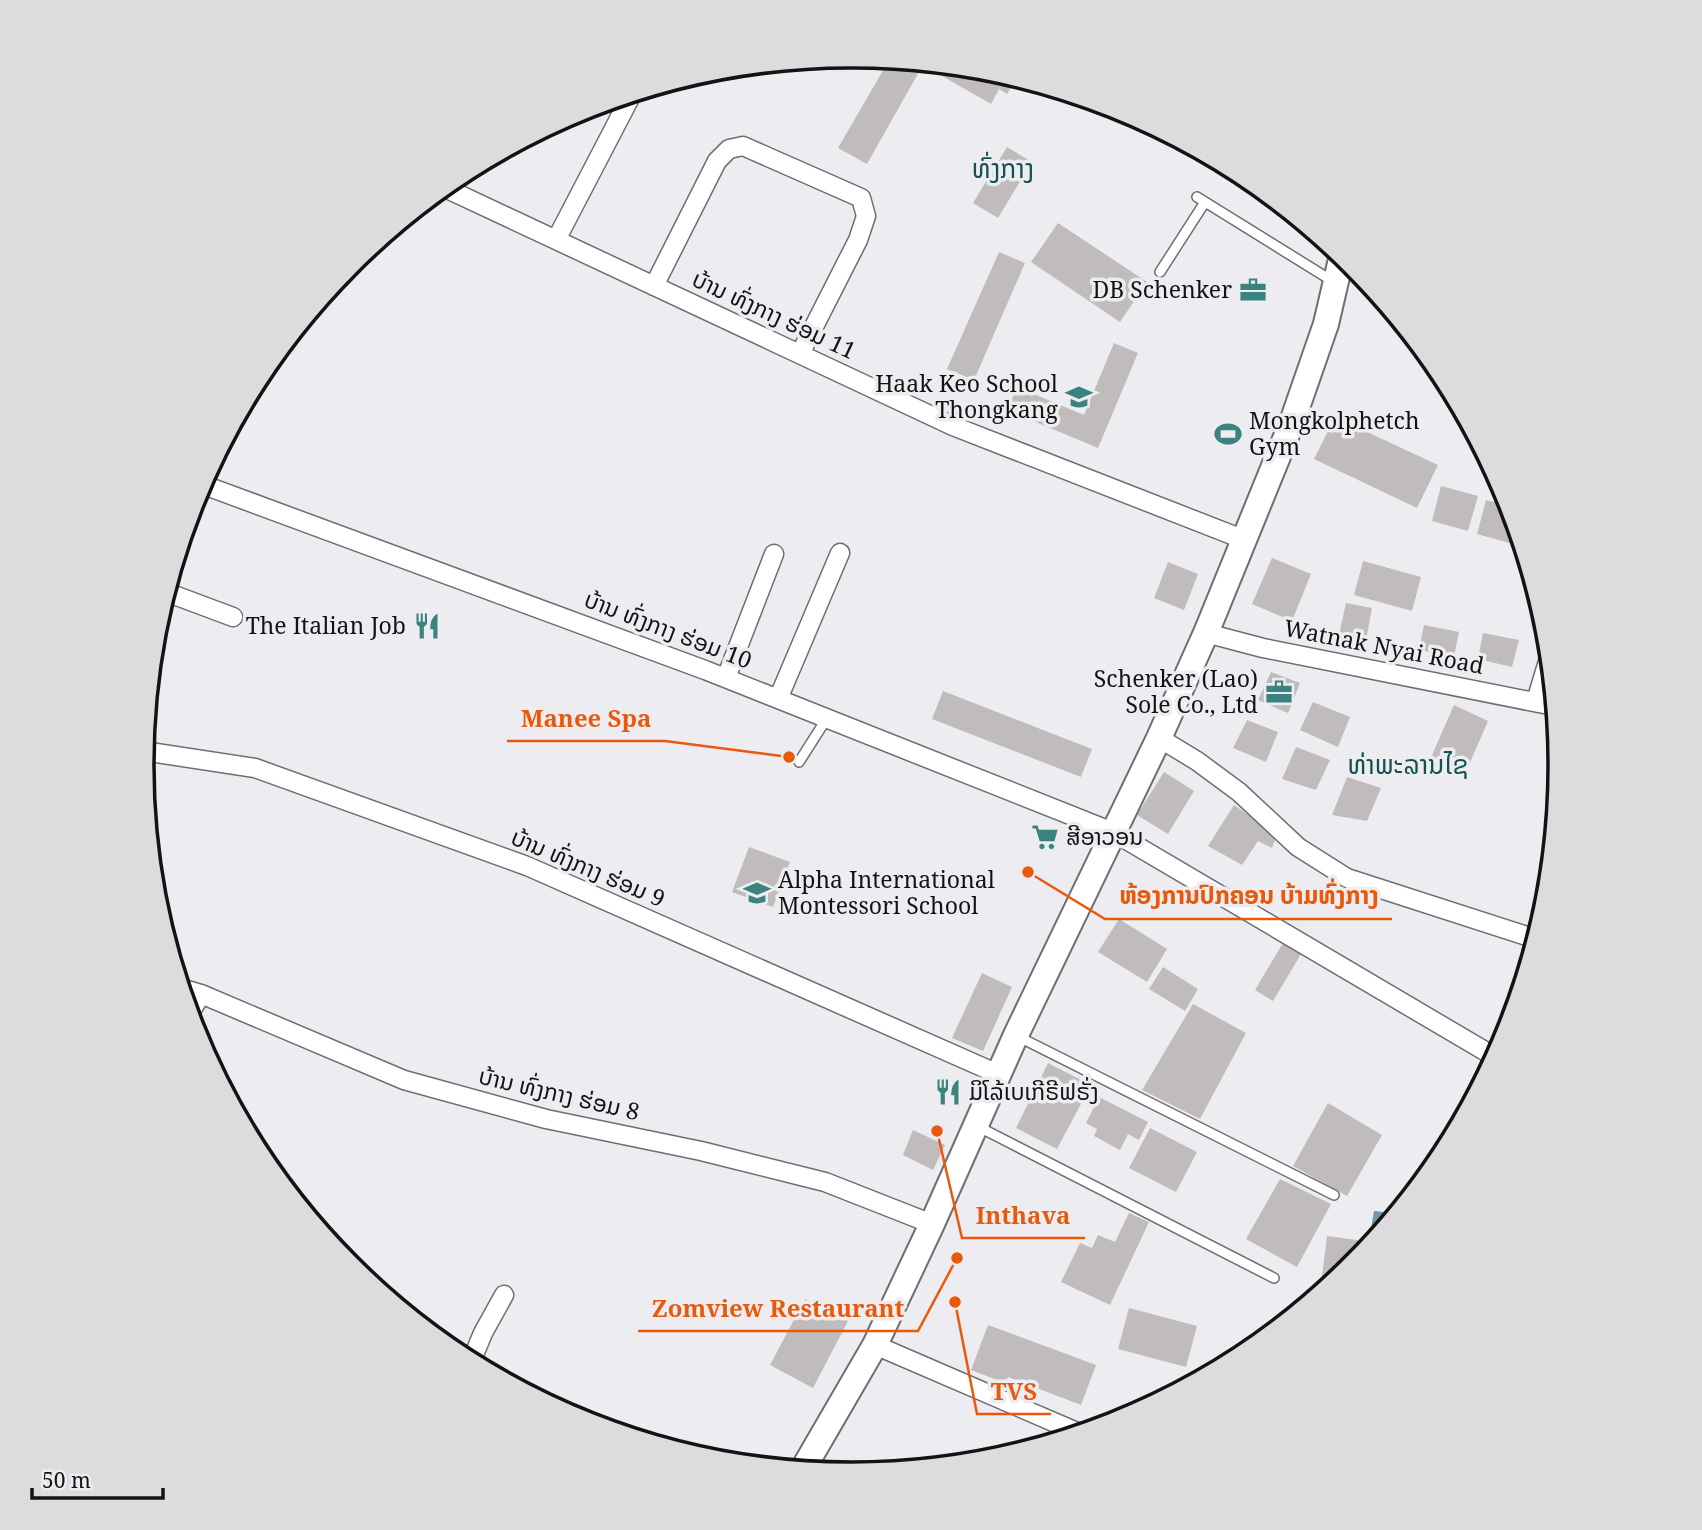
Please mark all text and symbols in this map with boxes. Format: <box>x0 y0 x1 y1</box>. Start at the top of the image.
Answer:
district label: ທົ່ງກາງ <box>972 150 1034 186</box>
street label: ບ້ານ ທົ່ງກາງ ຮ່ອມ 11 <box>687 262 861 366</box>
place label: DB Schenker <box>1093 273 1232 305</box>
office icon: DB Schenker <box>1238 275 1268 305</box>
place label: Haak Keo School Thongkang <box>875 367 1059 425</box>
school or university icon: Haak Keo School Thongkang <box>1064 382 1094 412</box>
place label: Mongkolphetch Gym <box>1249 404 1420 462</box>
sports icon: Mongkolphetch Gym <box>1213 419 1243 449</box>
street label: ບ້ານ ທົ່ງກາງ ຮ່ອມ 10 <box>580 582 757 676</box>
place label: The Italian Job <box>246 609 406 641</box>
restaurant icon: The Italian Job <box>412 611 442 641</box>
street label: Watnak Nyai Road <box>1282 611 1487 681</box>
place label: Schenker (Lao) Sole Co., Ltd <box>1094 662 1258 720</box>
office icon: Schenker (Lao) Sole Co., Ltd <box>1264 677 1294 707</box>
callout: Manee Spa <box>507 696 665 741</box>
text: Manee Spa <box>521 701 651 734</box>
district label: ທ່າພະລານໄຊ <box>1347 746 1469 782</box>
street label: ບ້ານ ທົ່ງກາງ ຮ່ອມ 9 <box>507 820 670 914</box>
place label: ສີອາວອນ <box>1066 820 1144 852</box>
supermarket icon: ສີອາວອນ <box>1030 822 1060 852</box>
place label: Alpha International Montessori School <box>778 863 995 921</box>
callout: ຫ້ອງການປົກຄອນ ບ້າມທົ່ງກາງ <box>1105 874 1392 919</box>
school or university icon: Alpha International Montessori School <box>742 878 772 908</box>
text: ຫ້ອງການປົກຄອນ ບ້າມທົ່ງກາງ <box>1119 878 1379 911</box>
street label: ບ້ານ ທົ່ງກາງ ຮ່ອມ 8 <box>476 1059 643 1127</box>
place label: ມິໂລ້ເບເກີຣີຟຣັ່ງ <box>969 1075 1099 1107</box>
restaurant icon: ມິໂລ້ເບເກີຣີຟຣັ່ງ <box>933 1077 963 1107</box>
callout: Inthava <box>962 1193 1085 1238</box>
text: Inthava <box>976 1198 1070 1231</box>
callout: Zomview Restaurant <box>638 1286 918 1331</box>
text: Zomview Restaurant <box>652 1291 905 1324</box>
callout: TVS <box>977 1369 1051 1414</box>
text: TVS <box>991 1374 1037 1407</box>
scale bar <box>32 1456 163 1500</box>
text: 50 m <box>42 1466 91 1494</box>

